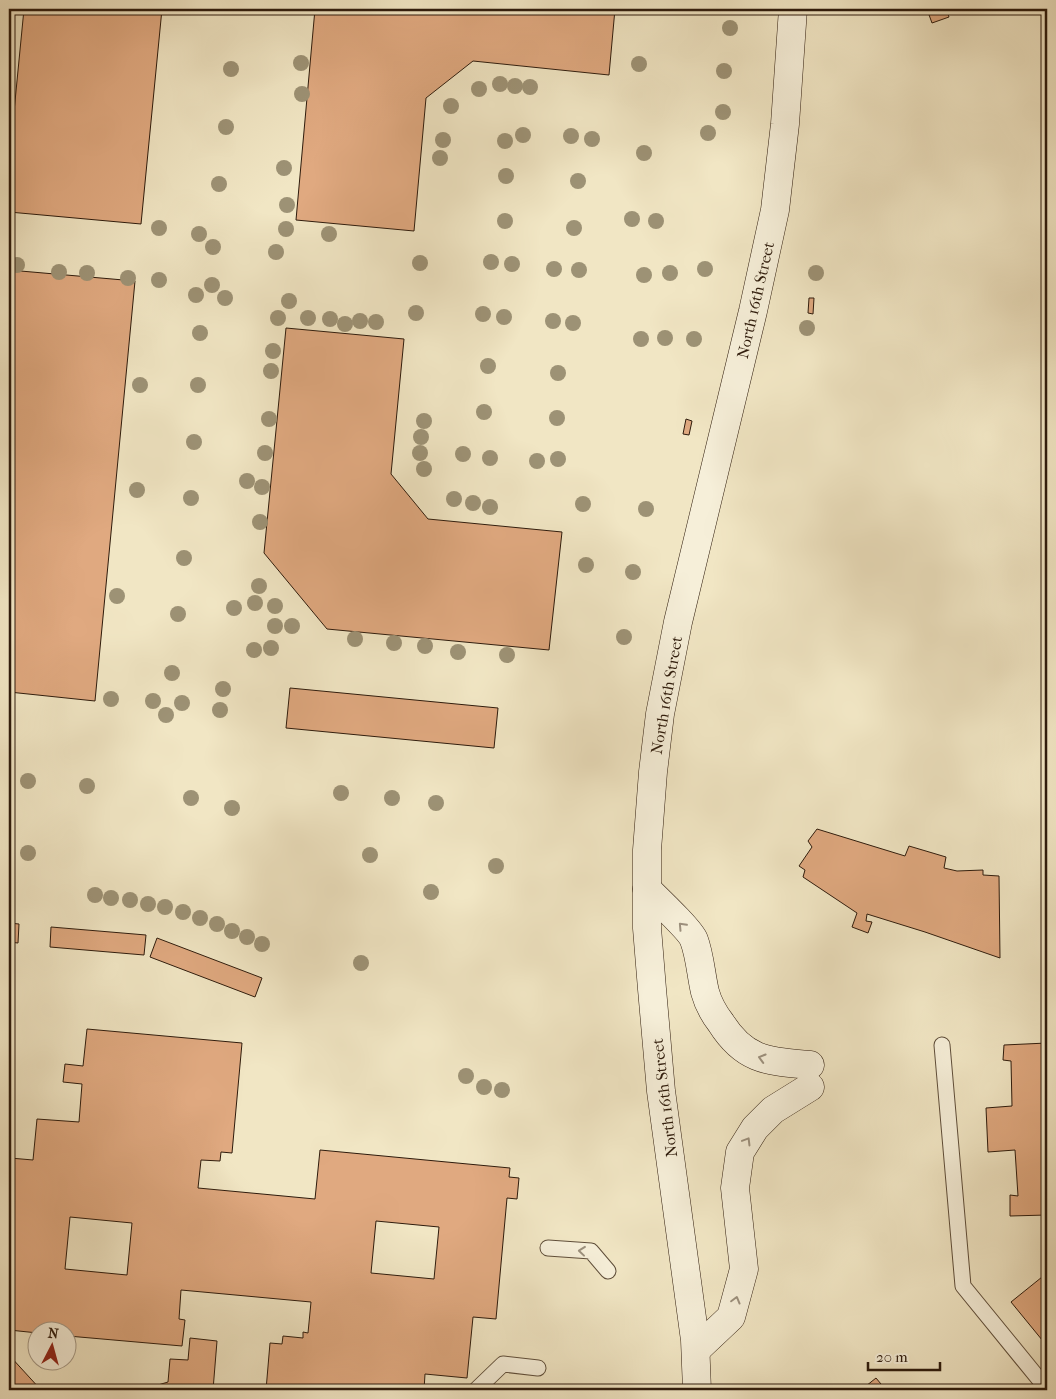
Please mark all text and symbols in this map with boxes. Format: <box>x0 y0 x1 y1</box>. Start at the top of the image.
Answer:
street label: North 16th Street <box>733 239 778 360</box>
street label: North 16th Street <box>647 634 686 756</box>
one-way arrow <box>679 922 688 931</box>
street label: North 16th Street <box>648 1037 681 1158</box>
one-way arrow <box>758 1053 766 1063</box>
one-way arrow <box>740 1137 750 1146</box>
one-way arrow <box>578 1246 586 1257</box>
one-way arrow <box>730 1296 740 1304</box>
north arrow <box>28 1322 78 1372</box>
text: N <box>47 1325 60 1343</box>
scale bar <box>868 1339 941 1371</box>
text: 20 m <box>876 1348 908 1366</box>

